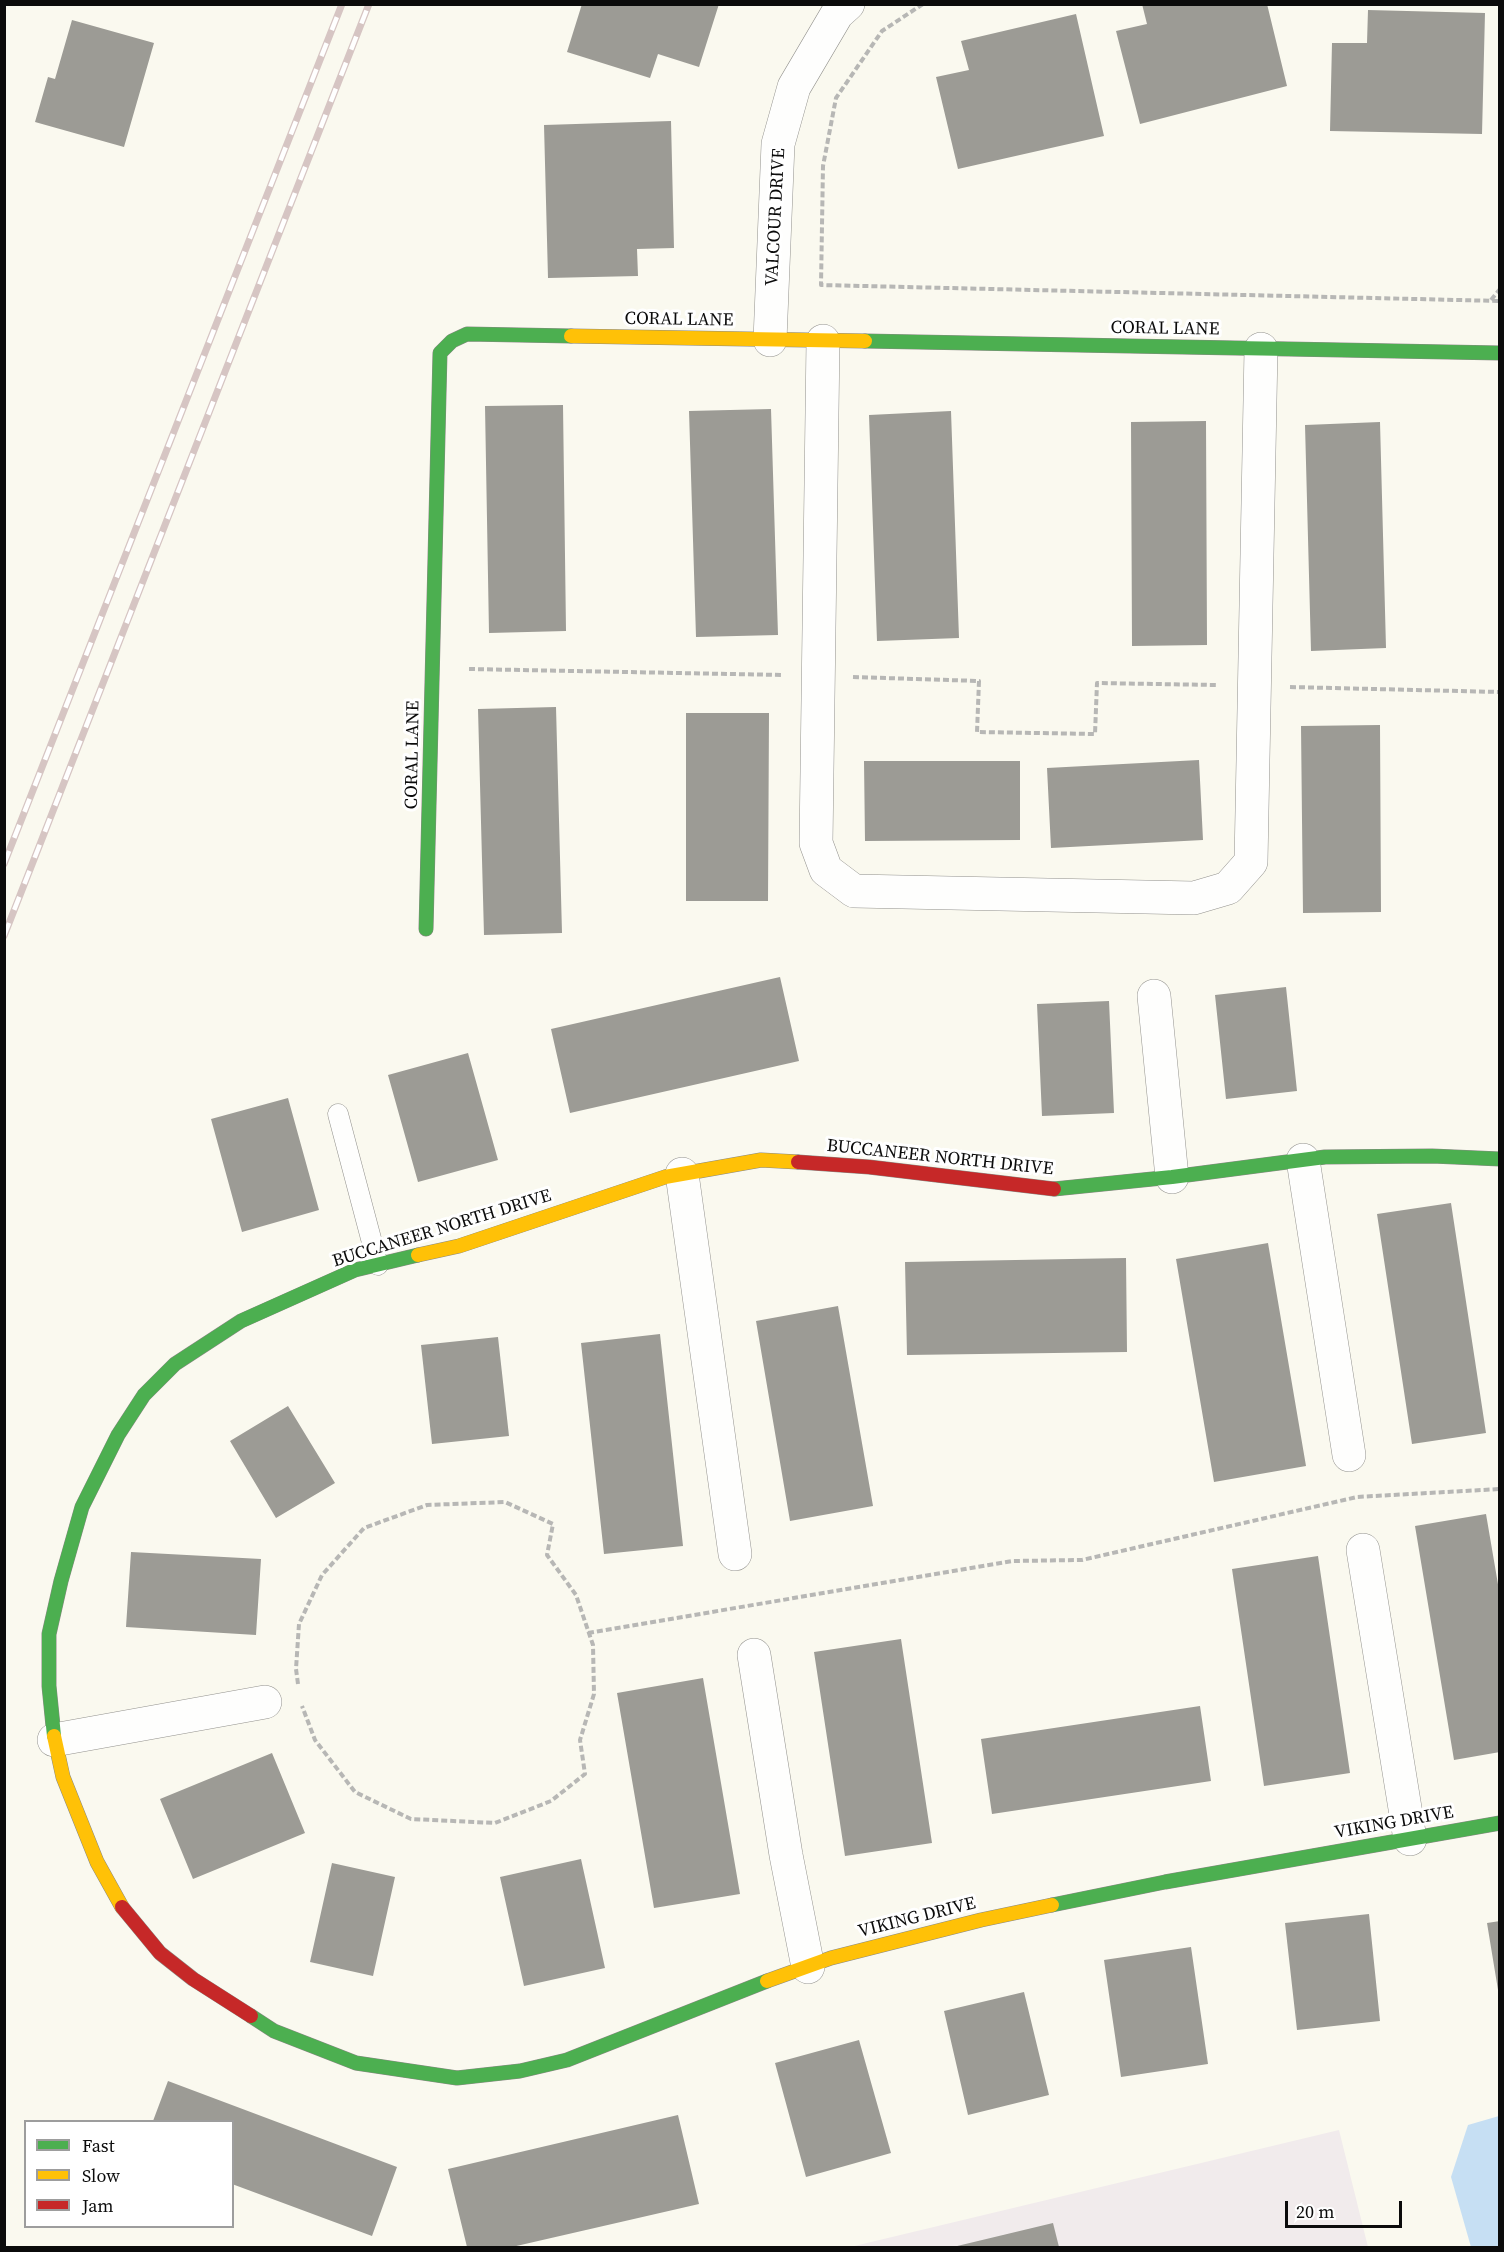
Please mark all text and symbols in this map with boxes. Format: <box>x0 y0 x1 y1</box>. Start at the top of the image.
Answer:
street label: VALCOUR DRIVE <box>762 147 790 287</box>
street label: CORAL LANE <box>624 308 734 332</box>
street label: CORAL LANE <box>1110 317 1220 341</box>
street label: CORAL LANE <box>401 700 425 810</box>
street label: BUCCANEER NORTH DRIVE <box>826 1135 1054 1181</box>
street label: BUCCANEER NORTH DRIVE <box>330 1185 554 1273</box>
street label: VIKING DRIVE <box>1333 1802 1455 1844</box>
street label: VIKING DRIVE <box>856 1893 978 1943</box>
legend <box>24 2120 234 2228</box>
text: Fast <box>82 2133 115 2158</box>
text: Slow <box>82 2163 120 2188</box>
scale bar <box>1288 2189 1405 2227</box>
text: Jam <box>82 2193 114 2218</box>
text: 20 m <box>1296 2199 1334 2224</box>

